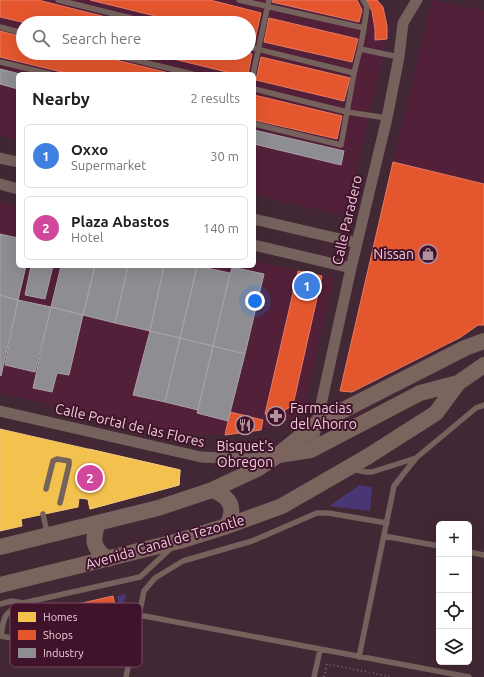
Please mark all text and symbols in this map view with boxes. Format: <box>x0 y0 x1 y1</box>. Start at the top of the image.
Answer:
search box <box>16 16 256 60</box>
icon: search <box>30 27 52 49</box>
text: Search here <box>62 30 141 47</box>
text: Nearby <box>32 89 90 108</box>
text: 2 results <box>190 91 240 105</box>
text: Oxxo <box>71 141 108 158</box>
text: 1 <box>42 149 50 163</box>
text: 30 m <box>210 149 239 163</box>
text: Supermarket <box>71 158 146 172</box>
street label: Calle Paradero <box>329 174 365 266</box>
text: Plaza Abastos <box>71 213 169 230</box>
text: 2 <box>42 221 50 235</box>
text: 140 m <box>203 221 239 235</box>
text: Hotel <box>71 230 103 244</box>
shop icon: Nissan <box>417 243 439 265</box>
place label: Nissan <box>373 246 414 262</box>
pin: 1 <box>294 271 320 301</box>
your location <box>245 291 265 311</box>
street label: Calle Portal de las Flores <box>54 400 206 450</box>
place label: Farmacias del Ahorro <box>290 400 357 432</box>
pharmacy icon: Farmacias del Ahorro <box>265 405 287 427</box>
restaurant icon: Bisquet's Obregon <box>234 414 256 436</box>
place label: Bisquet's Obregon <box>216 438 274 470</box>
pin: 2 <box>77 463 103 493</box>
street label: Avenida Canal de Tezontle <box>84 512 246 572</box>
map controls <box>436 521 472 665</box>
button: + <box>436 521 472 557</box>
button: − <box>436 557 472 593</box>
button: locate <box>436 593 472 629</box>
legend <box>10 603 142 667</box>
text: Homes <box>43 611 78 623</box>
text: Shops <box>43 629 73 641</box>
button: layers <box>436 629 472 665</box>
text: Industry <box>43 647 84 659</box>

